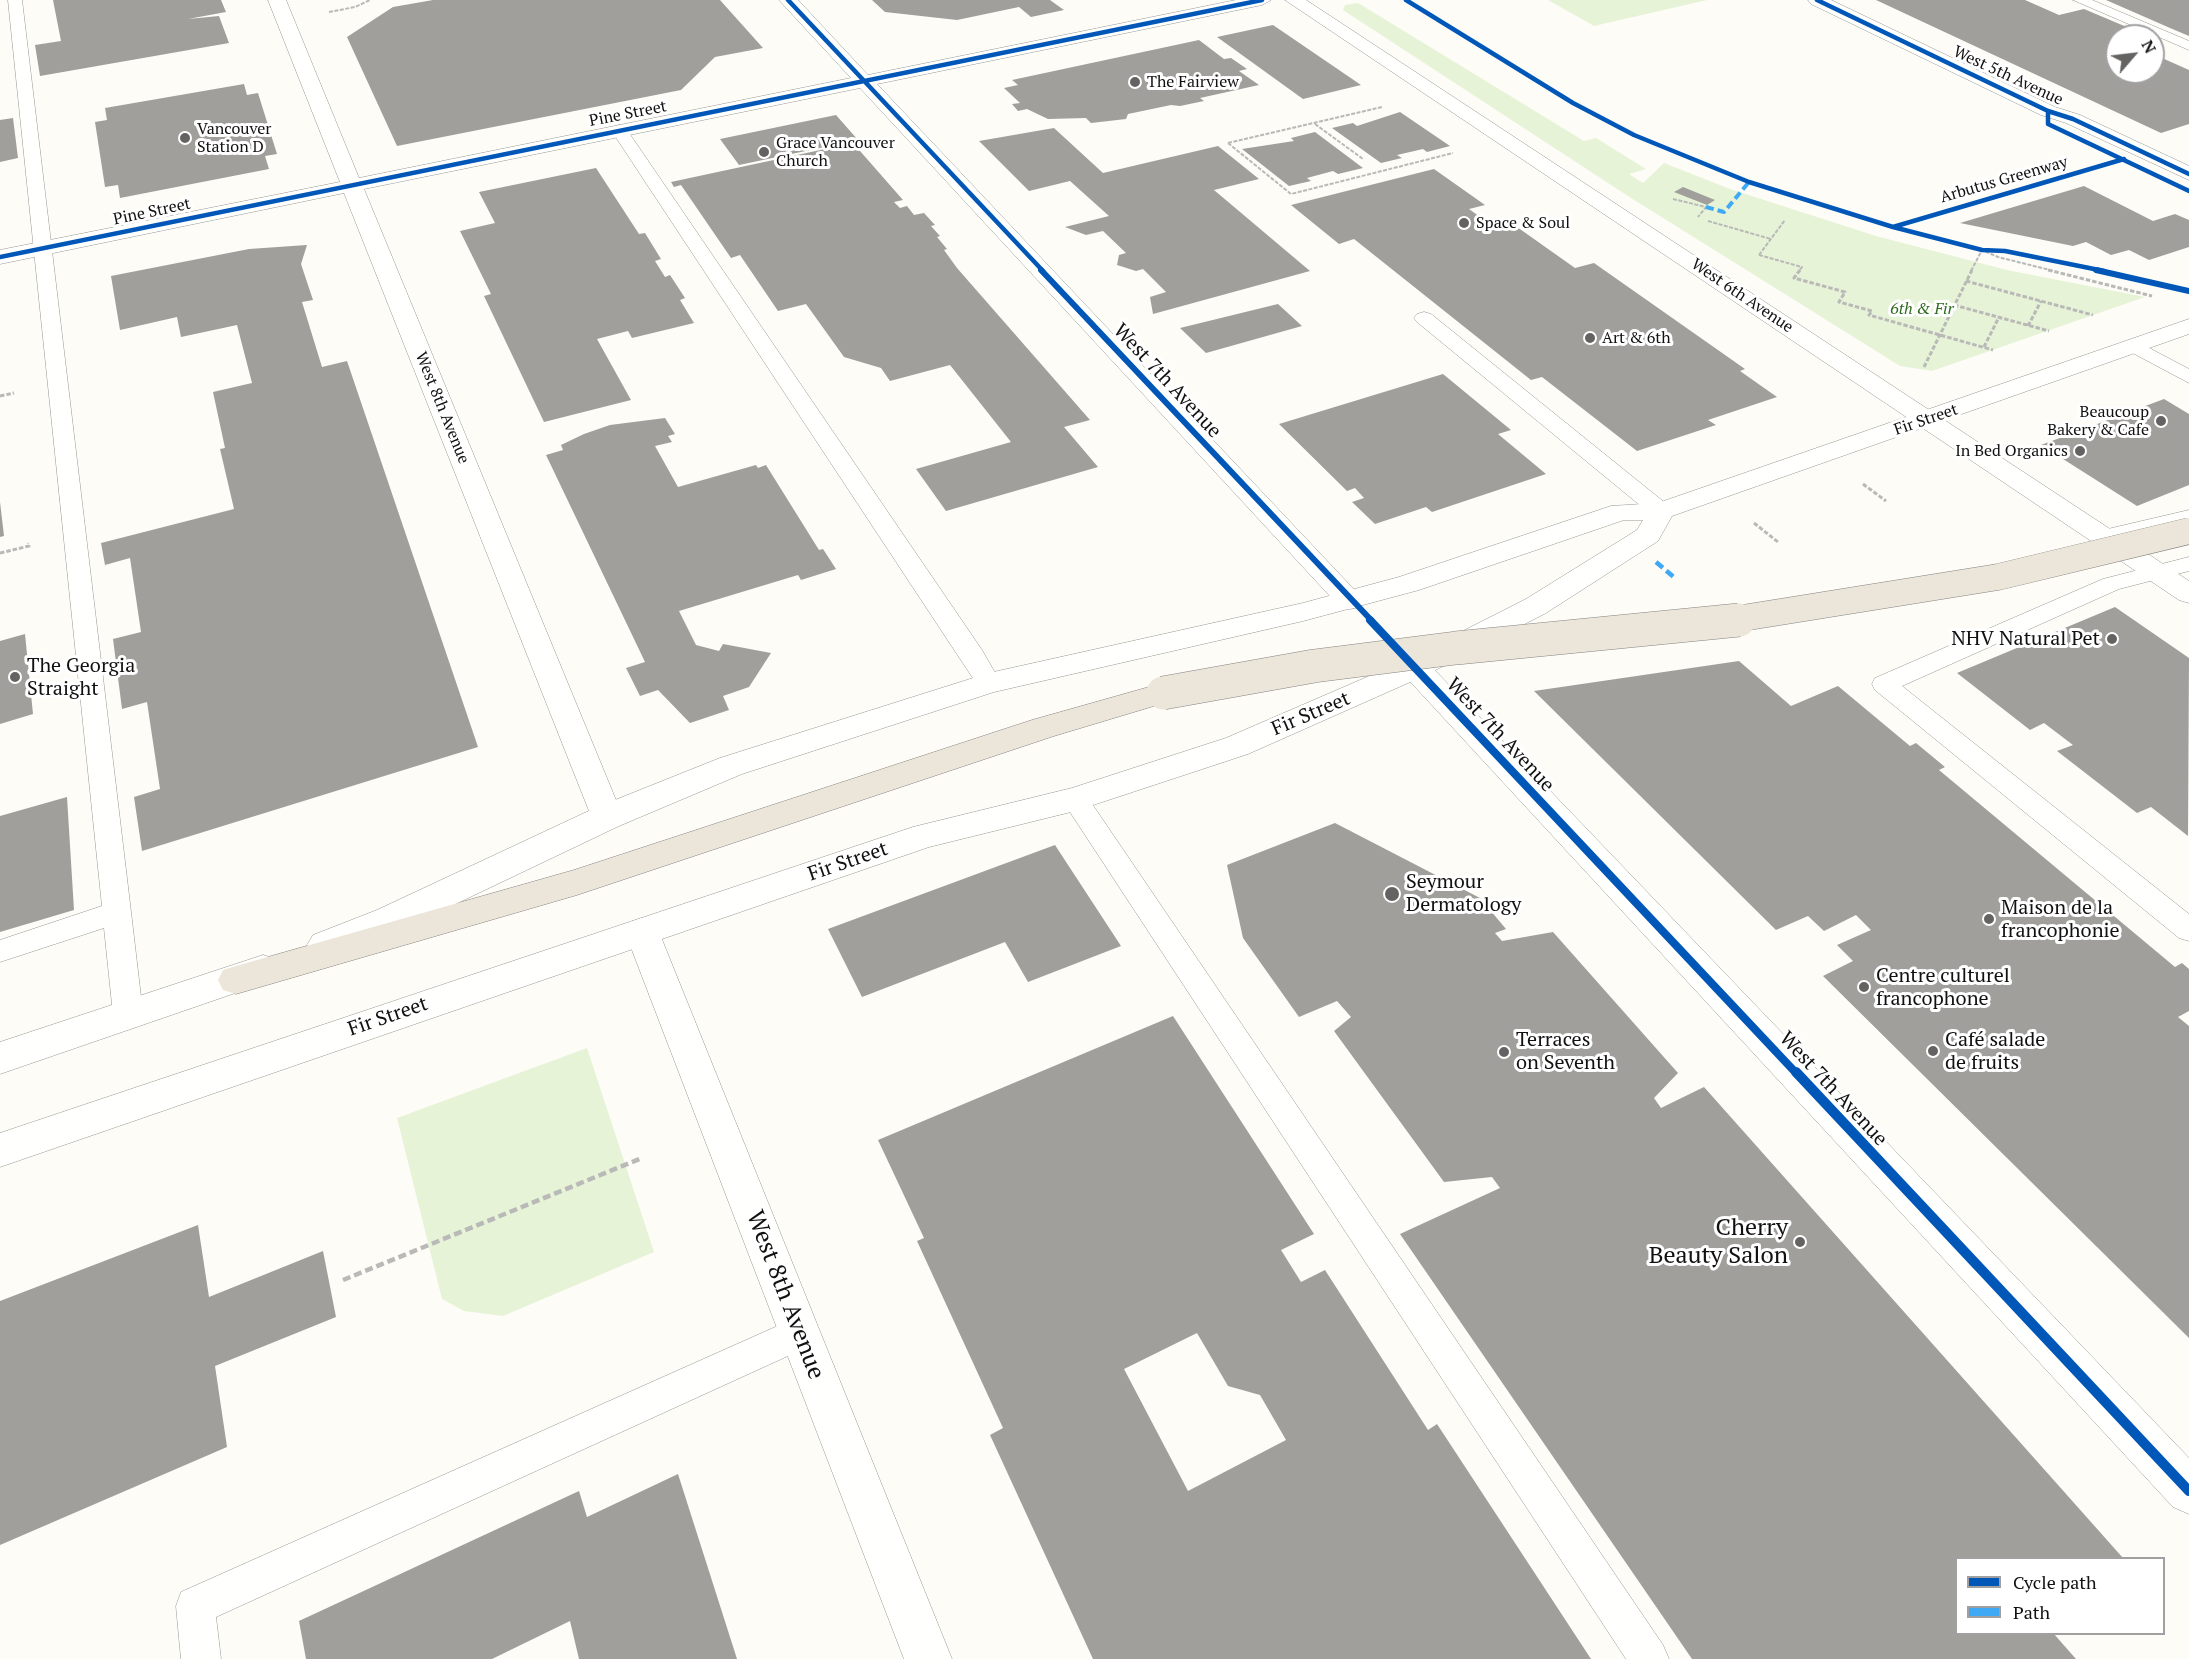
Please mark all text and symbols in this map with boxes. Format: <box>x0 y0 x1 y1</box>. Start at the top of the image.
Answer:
north arrow <box>2105 24 2165 84</box>
text: N <box>2137 36 2162 57</box>
street label: West 5th Avenue <box>1950 42 2066 110</box>
place label: The Fairview <box>1147 72 1239 92</box>
marker: The Fairview <box>1128 75 1142 89</box>
street label: Pine Street <box>588 97 668 131</box>
place label: Vancouver Station D <box>197 119 271 157</box>
marker: Vancouver Station D <box>178 131 192 145</box>
place label: Grace Vancouver Church <box>776 133 895 171</box>
marker: Grace Vancouver Church <box>757 145 771 159</box>
street label: Arbutus Greenway <box>1938 153 2070 207</box>
street label: Pine Street <box>112 194 192 230</box>
place label: Space & Soul <box>1476 213 1570 233</box>
marker: Space & Soul <box>1457 216 1471 230</box>
street label: West 6th Avenue <box>1687 255 1797 337</box>
park label: 6th & Fir <box>1890 299 1954 319</box>
street label: West 7th Avenue <box>1108 319 1226 443</box>
place label: Art & 6th <box>1602 328 1671 348</box>
marker: Art & 6th <box>1583 331 1597 345</box>
street label: West 8th Avenue <box>411 349 473 467</box>
street label: Fir Street <box>1892 400 1960 440</box>
place label: Beaucoup Bakery & Cafe <box>2047 402 2149 440</box>
marker: Beaucoup Bakery & Cafe <box>2154 414 2168 428</box>
place label: In Bed Organics <box>1955 441 2068 461</box>
marker: In Bed Organics <box>2073 444 2087 458</box>
place label: NHV Natural Pet <box>1951 627 2100 651</box>
marker: NHV Natural Pet <box>2105 632 2119 646</box>
place label: The Georgia Straight <box>27 654 135 701</box>
marker: The Georgia Straight <box>8 670 22 684</box>
street label: West 7th Avenue <box>1441 673 1559 797</box>
street label: Fir Street <box>1268 687 1354 741</box>
street label: Fir Street <box>805 837 891 887</box>
place label: Seymour Dermatology <box>1406 870 1521 917</box>
marker: Seymour Dermatology <box>1383 885 1401 903</box>
place label: Maison de la francophonie <box>2001 896 2120 943</box>
marker: Maison de la francophonie <box>1982 912 1996 926</box>
place label: Centre culturel francophone <box>1876 964 2010 1011</box>
marker: Centre culturel francophone <box>1857 980 1871 994</box>
street label: Fir Street <box>345 992 431 1042</box>
street label: West 7th Avenue <box>1774 1027 1892 1151</box>
place label: Terraces on Seventh <box>1516 1028 1615 1075</box>
place label: Café salade de fruits <box>1945 1028 2045 1075</box>
marker: Café salade de fruits <box>1926 1044 1940 1058</box>
marker: Terraces on Seventh <box>1497 1045 1511 1059</box>
street label: West 8th Avenue <box>740 1207 830 1383</box>
place label: Cherry Beauty Salon <box>1649 1214 1788 1270</box>
marker: Cherry Beauty Salon <box>1793 1235 1807 1249</box>
legend <box>1955 1557 2165 1635</box>
text: Cycle path <box>2013 1570 2097 1594</box>
text: Path <box>2013 1600 2050 1624</box>

